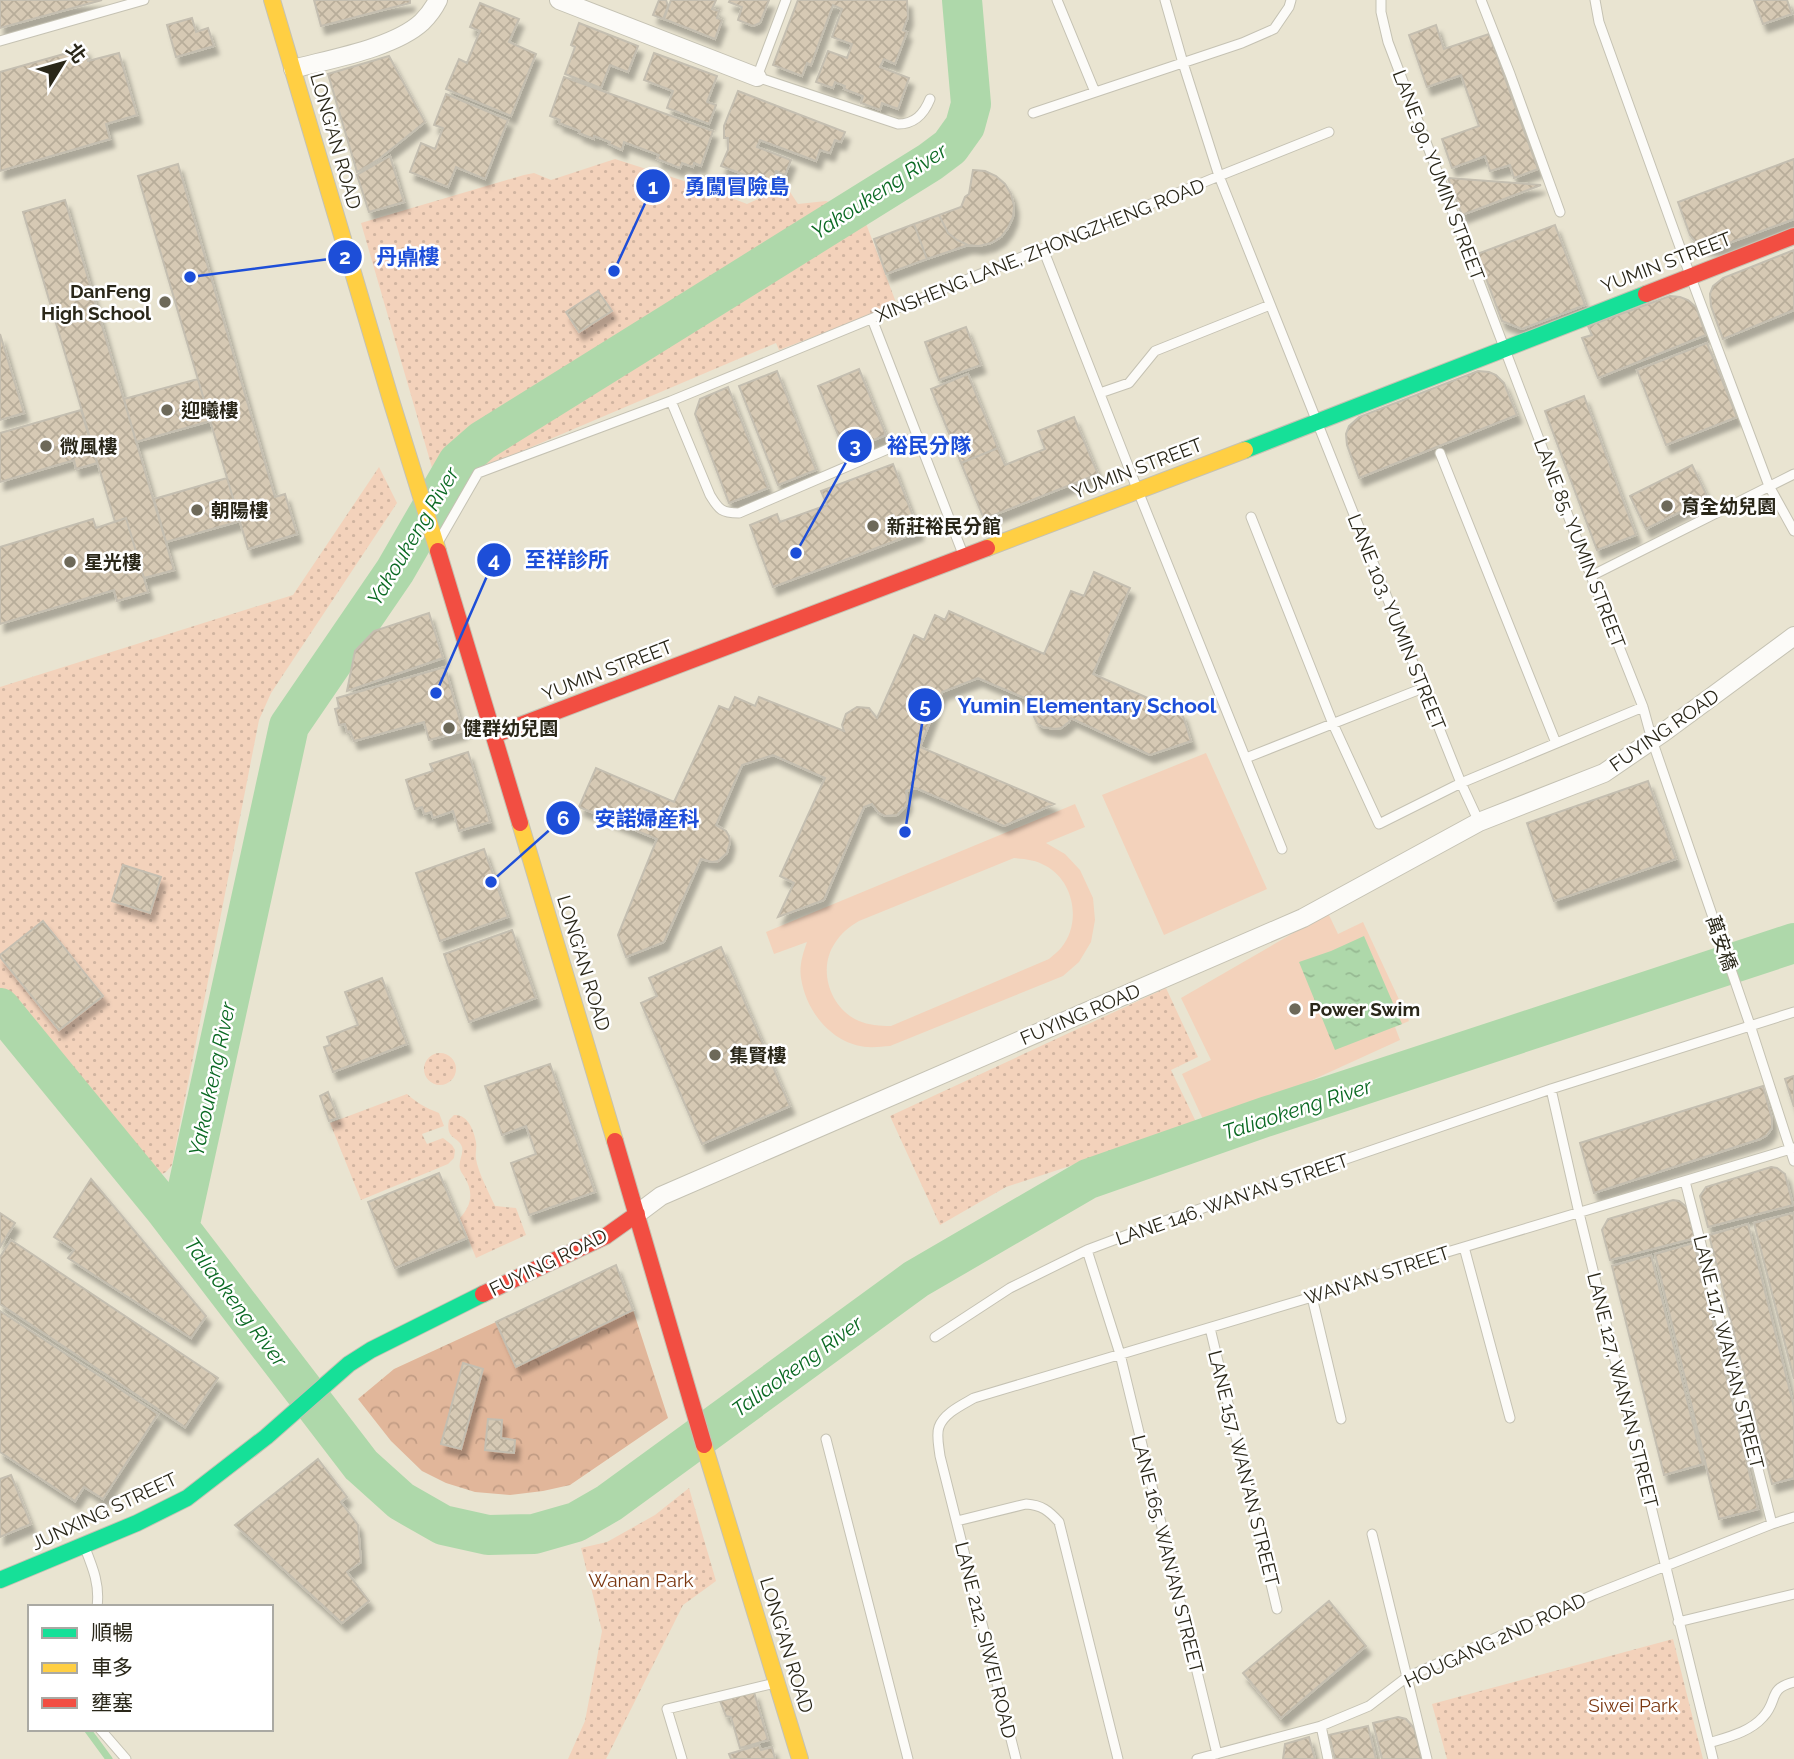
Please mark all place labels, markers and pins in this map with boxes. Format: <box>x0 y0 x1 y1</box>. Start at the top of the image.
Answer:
callout: 勇闖冒險島 <box>636 165 804 207</box>
callout: 丹鼑樓 <box>327 236 453 278</box>
place label: DanFeng High School <box>41 280 152 324</box>
marker: DanFeng High School <box>157 294 173 310</box>
place label: 迎曦樓 <box>181 399 238 421</box>
marker: 迎曦樓 <box>159 402 175 418</box>
callout: 裕民分隊 <box>838 425 985 467</box>
place label: 微風樓 <box>60 435 117 457</box>
marker: 微風樓 <box>38 438 54 454</box>
place label: 育全幼兒園 <box>1681 495 1776 517</box>
marker: 育全幼兒園 <box>1659 498 1675 514</box>
place label: 朝陽樓 <box>211 499 268 521</box>
marker: 朝陽樓 <box>189 502 205 518</box>
place label: 新莊裕民分館 <box>887 515 1001 537</box>
marker: 新莊裕民分館 <box>865 518 881 534</box>
callout: 至祥診所 <box>476 539 623 581</box>
place label: 星光樓 <box>84 551 141 573</box>
marker: 星光樓 <box>62 554 78 570</box>
callout: Yumin Elementary School <box>908 684 1230 726</box>
place label: 健群幼兒園 <box>463 717 558 739</box>
marker: 健群幼兒園 <box>441 720 457 736</box>
callout: 安諾婦産科 <box>545 797 713 839</box>
place label: Power Swim <box>1309 998 1420 1020</box>
marker: Power Swim <box>1287 1001 1303 1017</box>
place label: 集賢樓 <box>729 1044 786 1066</box>
marker: 集賢樓 <box>707 1047 723 1063</box>

